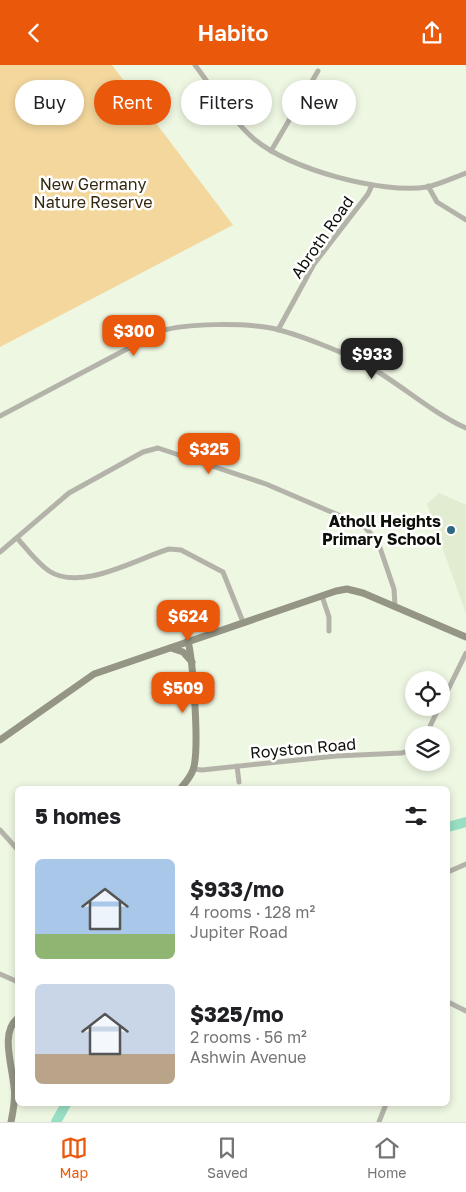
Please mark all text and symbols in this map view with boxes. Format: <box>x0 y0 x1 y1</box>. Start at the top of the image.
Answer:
icon: back <box>20 19 48 47</box>
text: Habito <box>198 19 268 46</box>
icon: share <box>418 19 446 47</box>
chip: Buy <box>15 80 84 125</box>
chip: Rent <box>94 80 171 125</box>
chip: Filters <box>181 80 272 125</box>
chip: New <box>282 80 356 125</box>
park label: New Germany Nature Reserve <box>34 174 152 212</box>
street label: Abroth Road <box>286 192 358 282</box>
pin: $300 <box>104 315 164 357</box>
text: $300 <box>113 321 155 341</box>
pin: $933 <box>342 337 402 380</box>
text: $933 <box>352 344 392 364</box>
pin: $325 <box>179 433 239 475</box>
text: $325 <box>189 439 229 459</box>
place label: Atholl Heights Primary School <box>322 511 442 549</box>
marker: Atholl Heights Primary School <box>445 524 457 536</box>
pin: $624 <box>158 599 218 642</box>
text: $624 <box>168 606 208 626</box>
pin: $509 <box>153 671 213 714</box>
map controls <box>405 671 450 771</box>
button: locate <box>405 671 450 716</box>
text: $509 <box>162 678 204 698</box>
button: layers <box>405 726 450 771</box>
street label: Royston Road <box>249 733 357 763</box>
icon: filters <box>402 802 430 830</box>
text: 5 homes <box>35 803 121 829</box>
text: $933/mo <box>190 876 284 902</box>
icon: home <box>75 879 135 939</box>
text: 4 rooms · 128 m² <box>190 902 315 922</box>
text: Jupiter Road <box>190 922 288 942</box>
text: $325/mo <box>190 1001 284 1027</box>
icon: home <box>75 1004 135 1064</box>
text: 2 rooms · 56 m² <box>190 1027 307 1047</box>
text: Ashwin Avenue <box>190 1047 306 1067</box>
tab: Map <box>59 1134 88 1181</box>
tab: Saved <box>207 1134 248 1181</box>
tab: Home <box>367 1134 406 1181</box>

